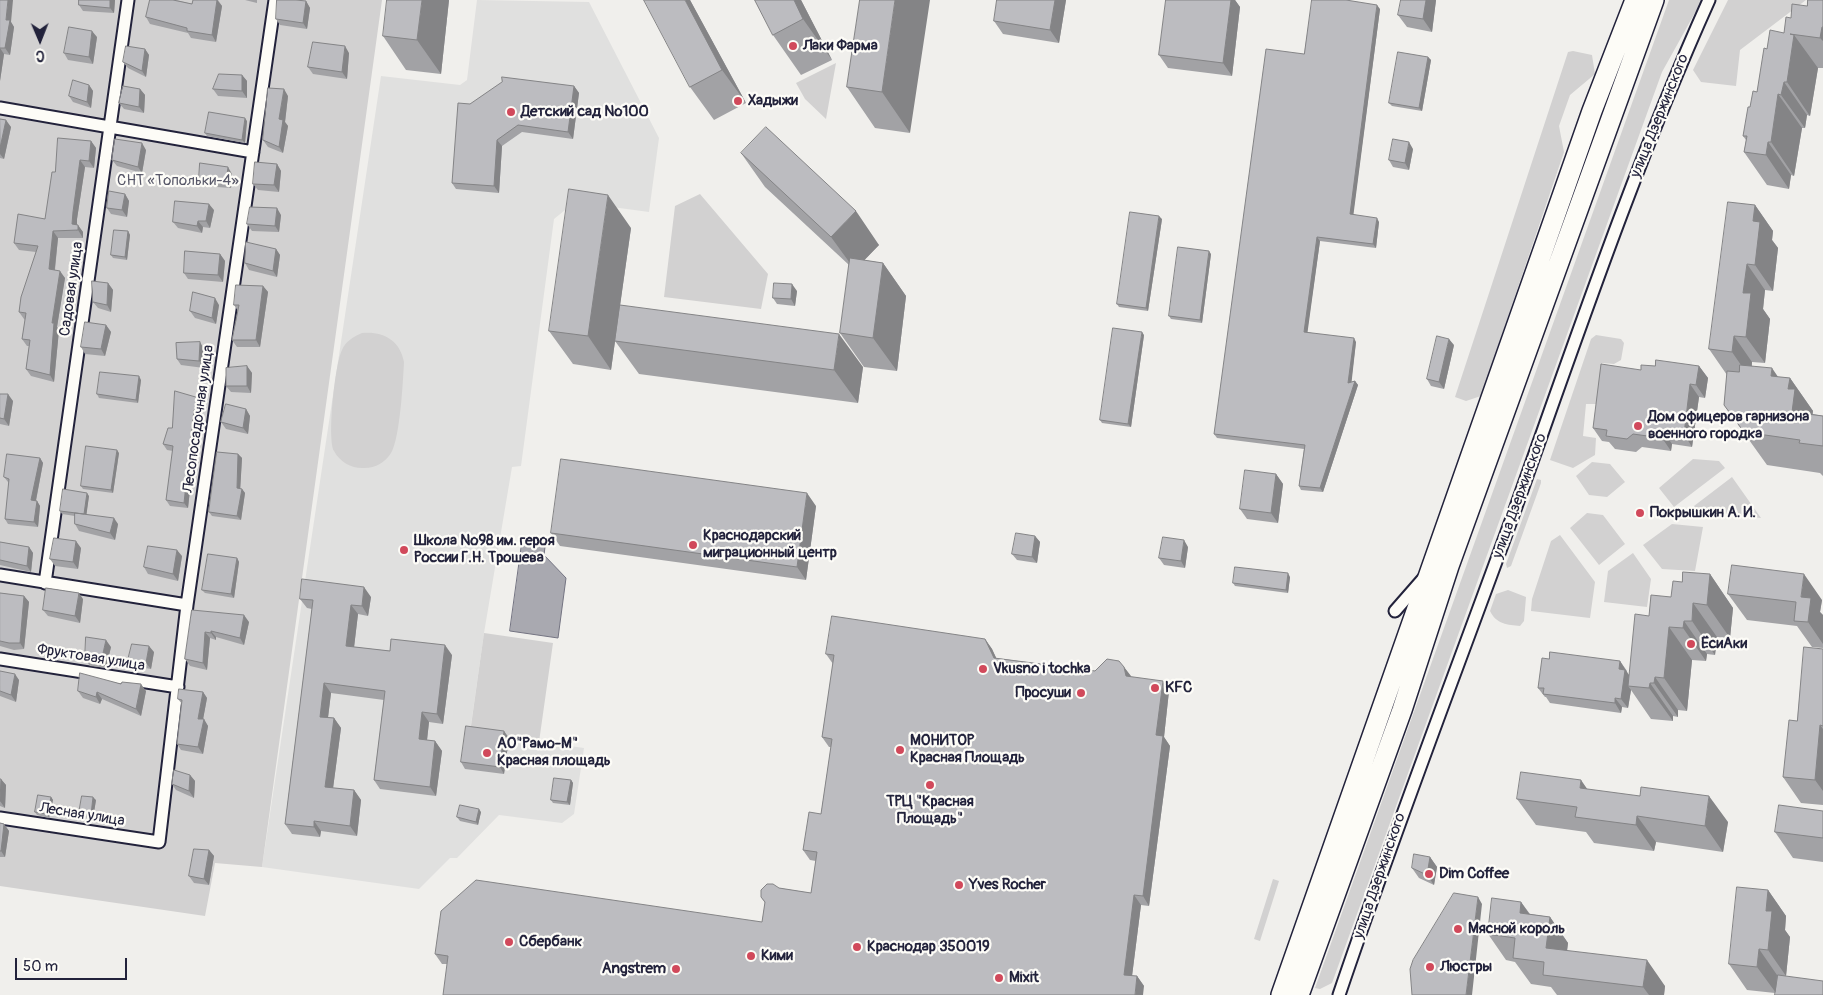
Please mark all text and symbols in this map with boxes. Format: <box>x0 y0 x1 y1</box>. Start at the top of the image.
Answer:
north arrow <box>15 15 65 65</box>
place label: Лаки Фарма <box>803 37 878 55</box>
marker: Лаки Фарма <box>787 40 799 52</box>
text: С <box>36 47 45 64</box>
street label: улица Дзержинского <box>1627 52 1693 180</box>
place label: Хадыжи <box>748 92 798 110</box>
marker: Хадыжи <box>732 95 744 107</box>
place label: Детский сад №100 <box>521 103 649 121</box>
marker: Детский сад №100 <box>505 106 517 118</box>
park label: СНТ «Топольки-4» <box>117 172 239 190</box>
street label: Садовая улица <box>56 241 88 337</box>
street label: Лесопосадочная улица <box>180 344 218 494</box>
place label: Дом офицеров гарнизона военного городка <box>1648 408 1809 443</box>
marker: Дом офицеров гарнизона военного городка <box>1632 420 1644 432</box>
street label: улица Дзержинского <box>1489 431 1551 561</box>
place label: Покрышкин А. И. <box>1650 504 1756 522</box>
marker: Покрышкин А. И. <box>1634 507 1646 519</box>
place label: Краснодарский миграционный центр <box>703 527 837 562</box>
place label: Школа №98 им. героя России Г.Н. Трошева <box>414 532 555 567</box>
marker: Краснодарский миграционный центр <box>687 539 699 551</box>
marker: Школа №98 им. героя России Г.Н. Трошева <box>398 544 410 556</box>
place label: ЁсиАки <box>1701 635 1747 653</box>
marker: ЁсиАки <box>1685 638 1697 650</box>
street label: Фруктовая улица <box>36 641 146 675</box>
place label: Vkusno i tochka <box>993 660 1090 678</box>
marker: Vkusno i tochka <box>977 663 989 675</box>
place label: KFC <box>1165 679 1192 697</box>
marker: KFC <box>1149 682 1161 694</box>
place label: Просуши <box>1016 684 1071 702</box>
marker: Просуши <box>1075 687 1087 699</box>
place label: МОНИТОР Красная Площадь <box>910 732 1025 767</box>
place label: АО"Рамо-М" Красная площадь <box>497 735 611 770</box>
marker: МОНИТОР Красная Площадь <box>894 744 906 756</box>
marker: АО"Рамо-М" Красная площадь <box>481 747 493 759</box>
marker: ТРЦ "Красная Площадь" <box>924 779 936 791</box>
place label: ТРЦ "Красная Площадь" <box>886 793 974 828</box>
street label: Лесная улица <box>38 799 126 831</box>
street label: улица Дзержинского <box>1350 811 1410 941</box>
place label: Dim Coffee <box>1439 865 1509 883</box>
marker: Dim Coffee <box>1423 868 1435 880</box>
place label: Yves Rocher <box>969 876 1046 894</box>
marker: Yves Rocher <box>953 879 965 891</box>
place label: Мясной король <box>1468 920 1565 938</box>
marker: Мясной король <box>1452 923 1464 935</box>
place label: Сбербанк <box>519 933 582 951</box>
marker: Сбербанк <box>503 936 515 948</box>
place label: Краснодар 350019 <box>867 938 990 956</box>
marker: Краснодар 350019 <box>851 941 863 953</box>
place label: Кими <box>761 947 793 965</box>
scale bar <box>18 948 130 980</box>
marker: Кими <box>745 950 757 962</box>
text: 50 m <box>23 957 58 976</box>
place label: Люстры <box>1440 958 1492 976</box>
place label: Angstrem <box>602 960 666 978</box>
marker: Люстры <box>1424 961 1436 973</box>
marker: Angstrem <box>670 963 682 975</box>
place label: Mixit <box>1009 969 1039 987</box>
marker: Mixit <box>993 972 1005 984</box>

